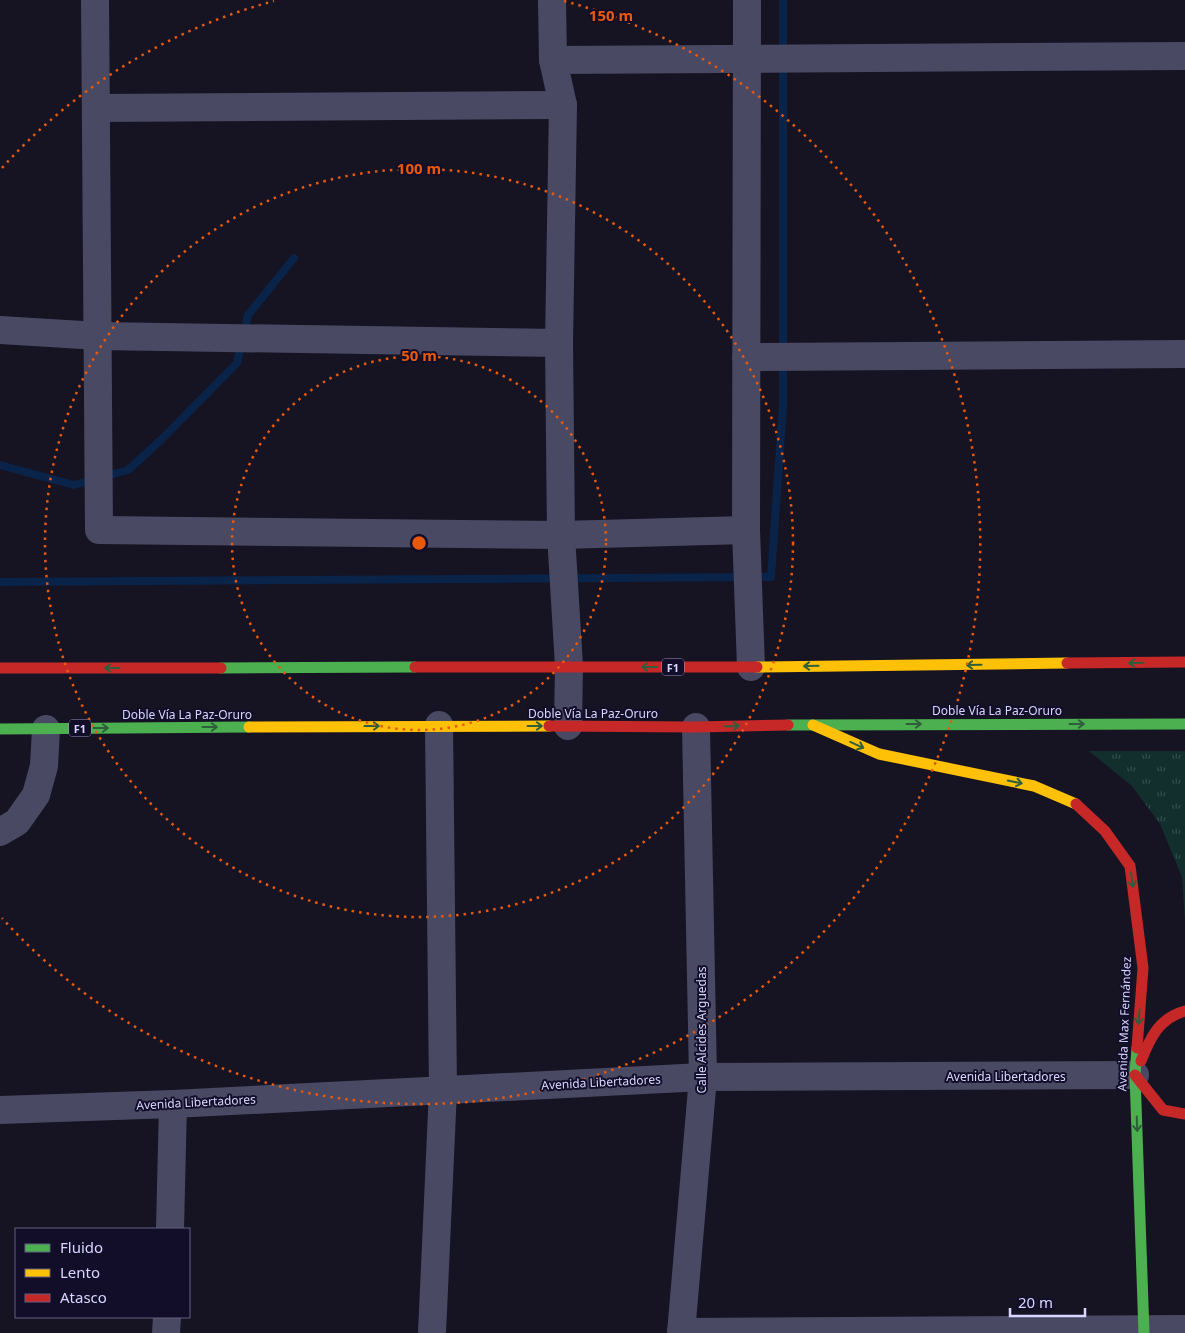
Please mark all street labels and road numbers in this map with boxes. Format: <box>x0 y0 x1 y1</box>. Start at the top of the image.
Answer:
road number: F1 <box>662 659 684 676</box>
street label: Doble Vía La Paz-Oruro <box>932 702 1062 719</box>
street label: Doble Vía La Paz-Oruro <box>528 705 658 722</box>
street label: Doble Vía La Paz-Oruro <box>122 706 252 723</box>
road number: F1 <box>69 720 91 736</box>
street label: Avenida Max Fernández <box>1113 956 1135 1092</box>
street label: Calle Alcides Arguedas <box>693 966 710 1093</box>
street label: Avenida Libertadores <box>946 1068 1066 1085</box>
street label: Avenida Libertadores <box>541 1070 661 1094</box>
street label: Avenida Libertadores <box>136 1090 256 1114</box>

